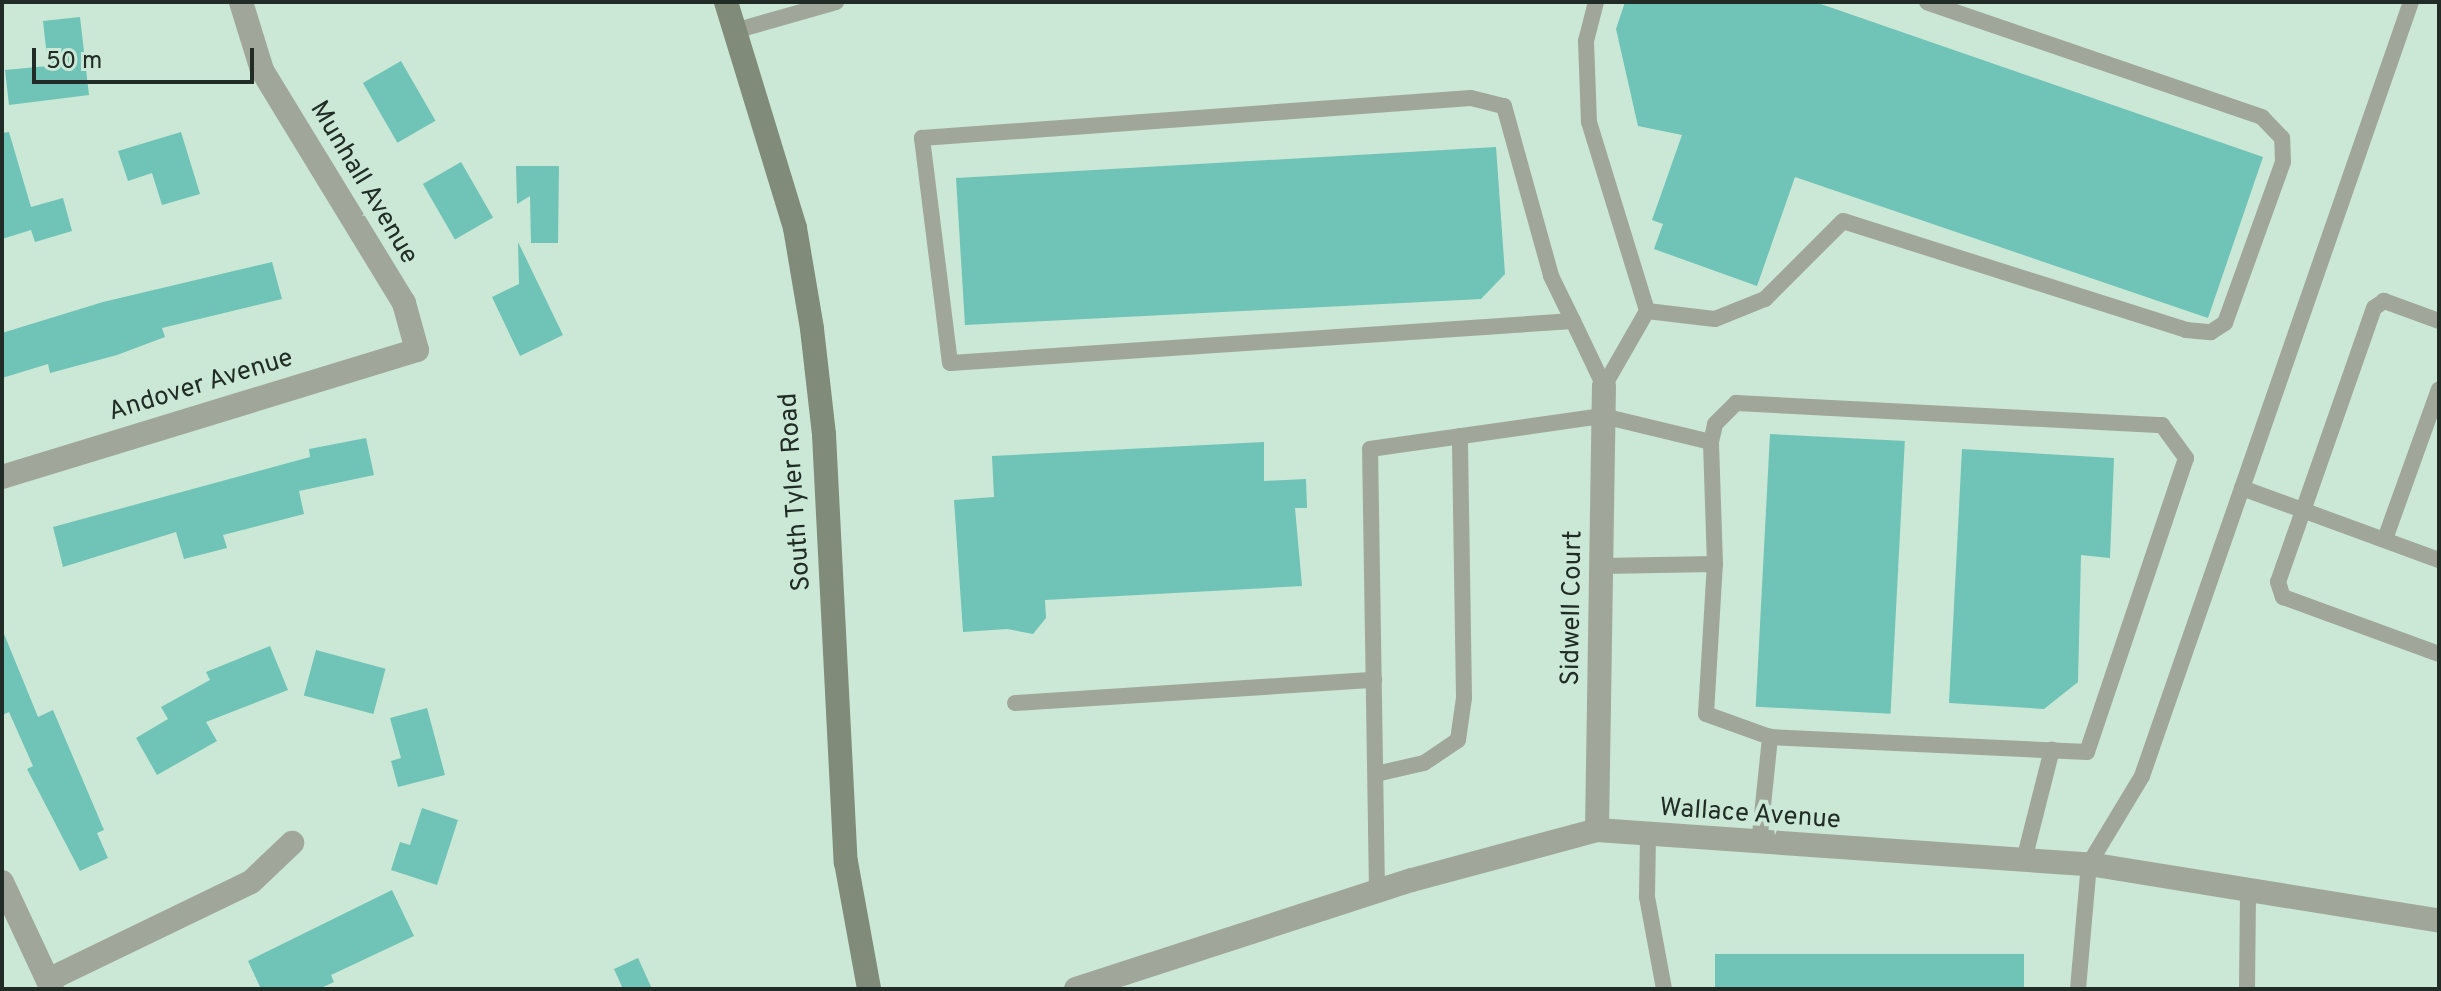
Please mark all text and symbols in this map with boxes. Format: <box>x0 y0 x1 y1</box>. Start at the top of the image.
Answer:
scale bar <box>36 32 258 82</box>
text: 50 m <box>46 47 102 77</box>
street label: Munhall Avenue <box>302 95 424 271</box>
street label: Andover Avenue <box>105 343 297 429</box>
street label: South Tyler Road <box>773 391 819 593</box>
street label: Sidwell Court <box>1556 530 1590 686</box>
street label: Wallace Avenue <box>1658 793 1842 837</box>

